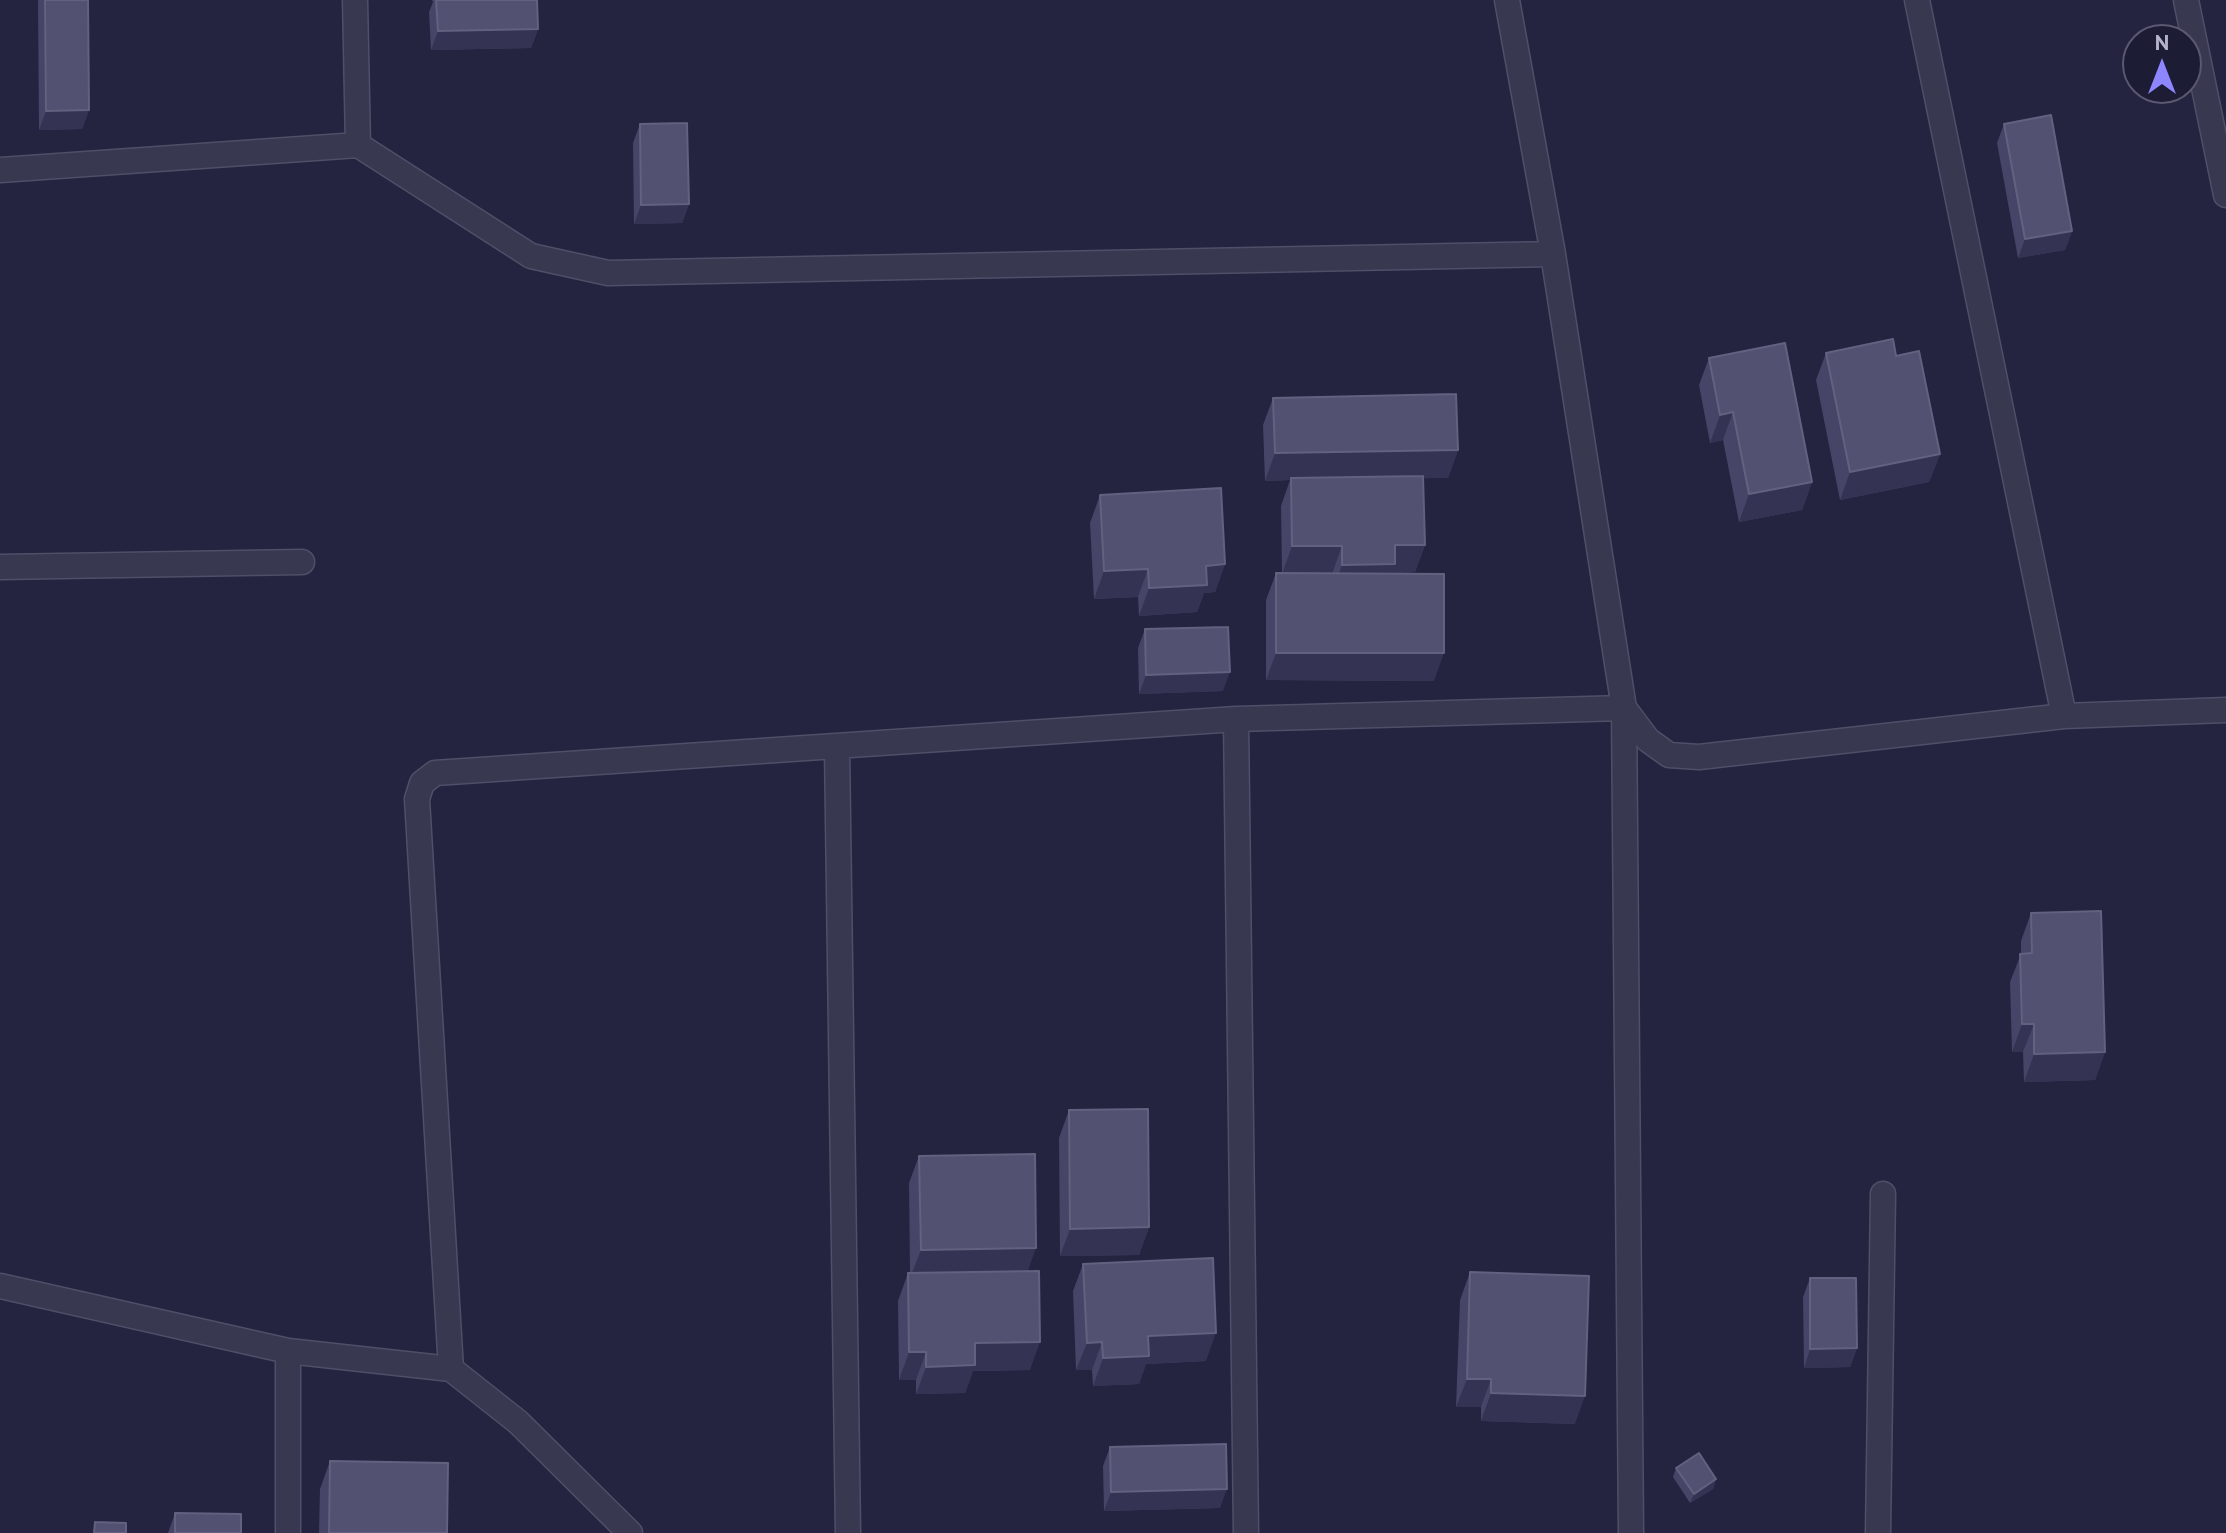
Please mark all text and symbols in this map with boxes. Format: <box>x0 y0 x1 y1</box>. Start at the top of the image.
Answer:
north arrow <box>2122 24 2202 104</box>
text: N <box>2155 28 2169 56</box>

